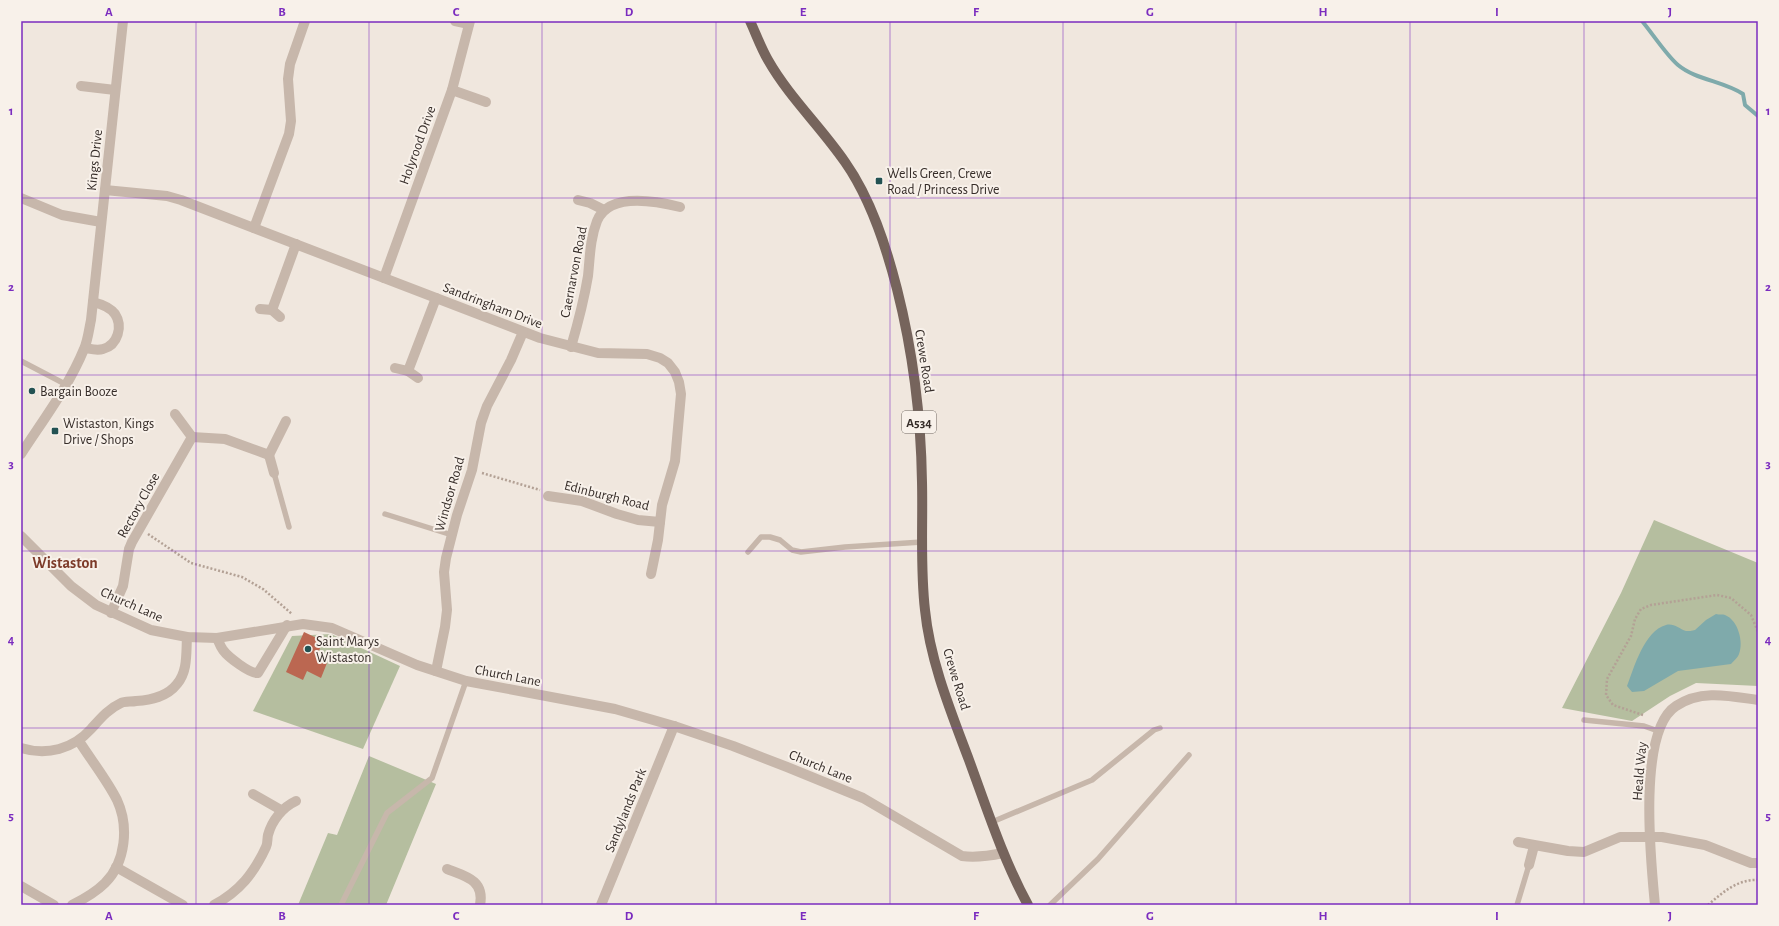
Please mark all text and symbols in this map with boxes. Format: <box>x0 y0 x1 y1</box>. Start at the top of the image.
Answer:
text: A <box>105 6 113 19</box>
text: B <box>278 6 286 19</box>
text: C <box>453 6 460 19</box>
text: D <box>625 6 634 19</box>
text: E <box>800 6 807 19</box>
text: F <box>973 6 980 19</box>
text: G <box>1146 6 1154 19</box>
text: H <box>1318 6 1328 19</box>
text: I <box>1495 6 1499 19</box>
text: J <box>1668 6 1672 19</box>
street label: Holyrood Drive <box>397 104 439 187</box>
text: 1 <box>9 105 13 118</box>
text: 1 <box>1766 105 1770 118</box>
street label: Kings Drive <box>85 129 105 192</box>
place label: Wells Green, Crewe Road / Princess Drive <box>887 167 999 197</box>
marker: Wells Green, Crewe Road / Princess Drive <box>874 176 884 186</box>
street label: Caernarvon Road <box>558 225 590 319</box>
text: 2 <box>8 281 14 294</box>
street label: Sandringham Drive <box>441 281 544 331</box>
text: 2 <box>1765 281 1771 294</box>
street label: Crewe Road <box>912 329 936 394</box>
place label: Bargain Booze <box>40 385 117 399</box>
marker: Bargain Booze <box>27 386 37 396</box>
road number: A534 <box>902 411 936 433</box>
place label: Wistaston, Kings Drive / Shops <box>63 417 154 447</box>
marker: Wistaston, Kings Drive / Shops <box>50 426 60 436</box>
street label: Windsor Road <box>433 455 467 533</box>
text: 3 <box>8 458 14 471</box>
text: 3 <box>1765 458 1771 471</box>
street label: Rectory Close <box>115 470 163 541</box>
street label: Edinburgh Road <box>563 479 651 513</box>
district label: Wistaston <box>32 555 98 571</box>
street label: Church Lane <box>98 585 165 625</box>
text: 4 <box>8 634 15 647</box>
text: 4 <box>1765 634 1772 647</box>
place label: Saint Marys Wistaston <box>316 635 379 665</box>
marker: Saint Marys Wistaston <box>303 644 313 654</box>
street label: Crewe Road <box>940 647 972 712</box>
street label: Church Lane <box>474 663 542 689</box>
street label: Heald Way <box>1630 741 1650 801</box>
street label: Church Lane <box>787 748 854 786</box>
street label: Sandylands Park <box>603 766 649 854</box>
text: 5 <box>8 810 14 823</box>
text: 5 <box>1765 810 1771 823</box>
text: A <box>105 910 113 923</box>
text: B <box>278 910 286 923</box>
text: C <box>453 910 460 923</box>
text: D <box>625 910 634 923</box>
text: E <box>800 910 807 923</box>
text: F <box>973 910 980 923</box>
text: G <box>1146 910 1154 923</box>
text: H <box>1318 910 1328 923</box>
text: I <box>1495 910 1499 923</box>
text: J <box>1668 910 1672 923</box>

